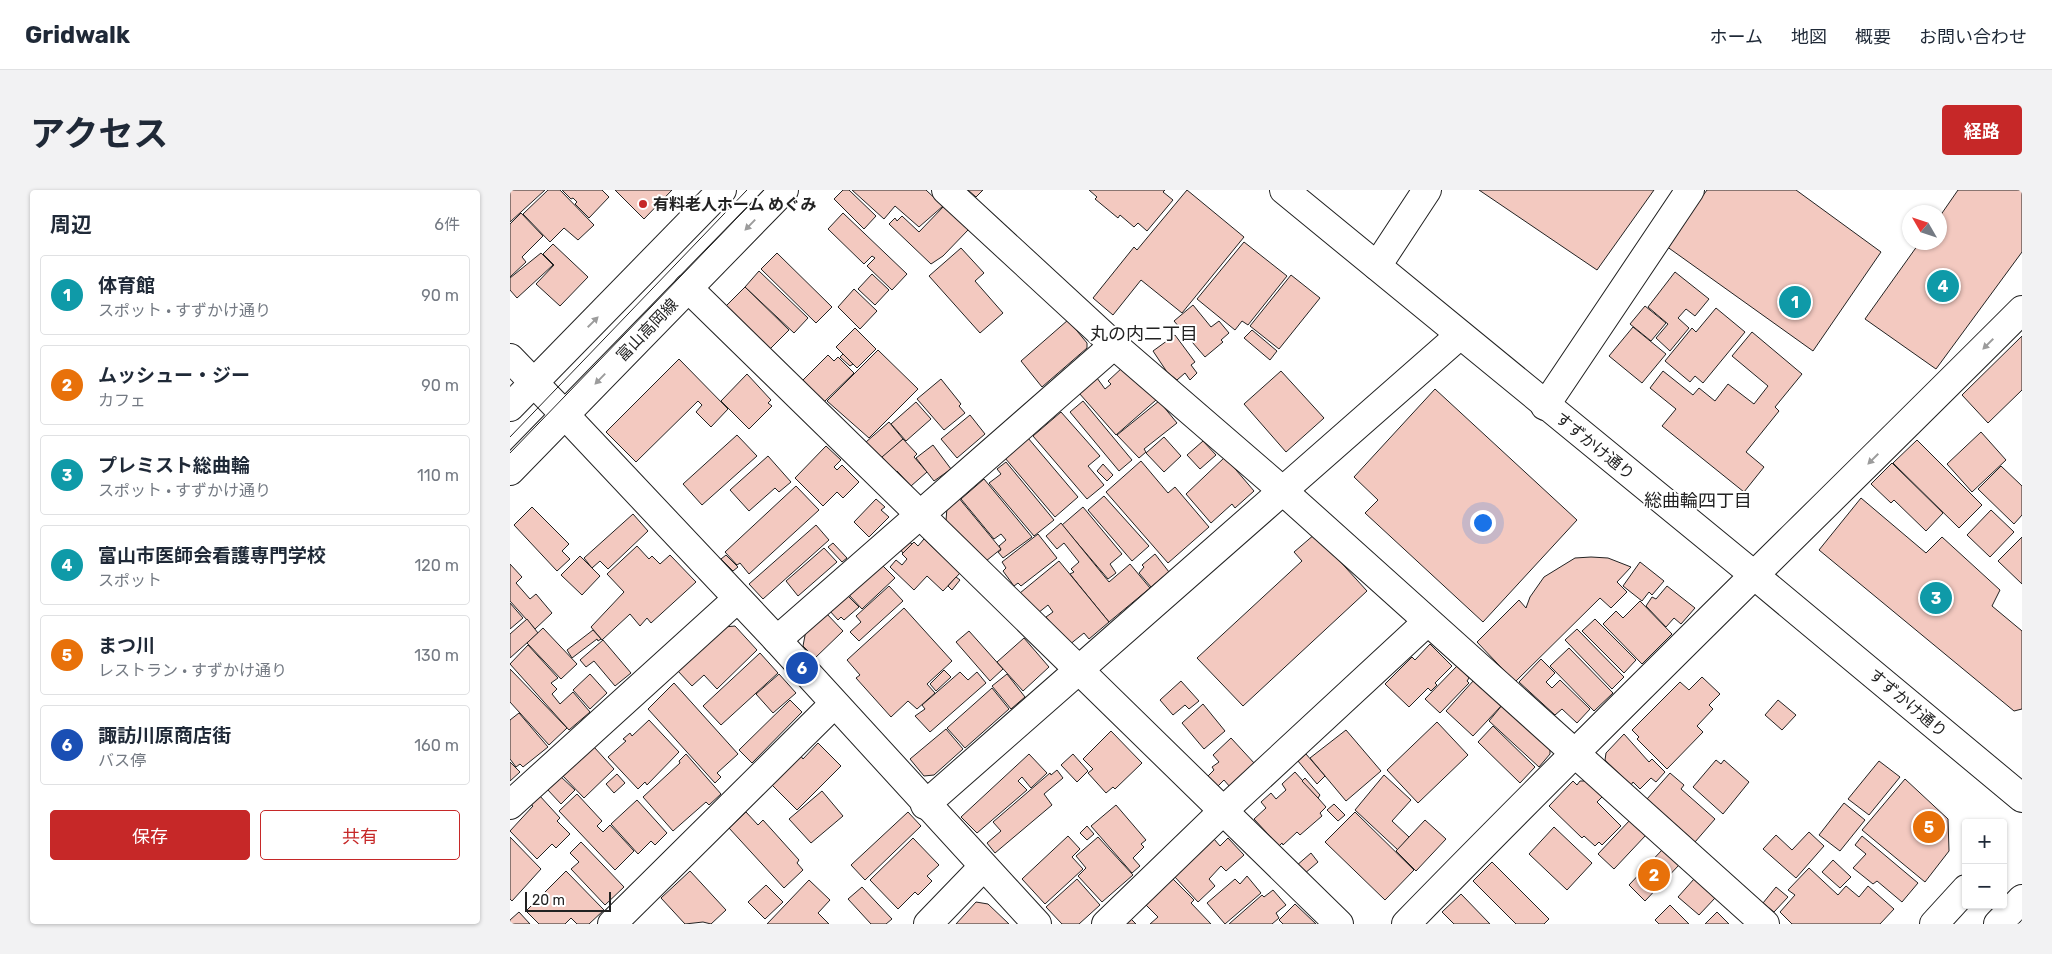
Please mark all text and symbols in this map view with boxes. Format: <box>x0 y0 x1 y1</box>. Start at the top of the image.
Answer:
text: Gridwalk <box>25 21 130 49</box>
text: ホーム <box>1710 26 1763 48</box>
text: 地図 <box>1791 26 1827 48</box>
text: 概要 <box>1855 26 1891 48</box>
text: お問い合わせ <box>1919 26 2027 48</box>
button: 経路 <box>1942 105 2022 155</box>
text: アクセス <box>30 113 168 155</box>
place label: 有料老人ホーム めぐみ <box>653 195 816 214</box>
marker: 有料老人ホーム めぐみ <box>637 198 649 210</box>
north arrow <box>1902 205 1947 250</box>
text: 周辺 <box>50 212 92 237</box>
text: 6件 <box>434 215 460 234</box>
one-way arrow <box>744 219 756 231</box>
pin: 4 <box>1927 267 1959 305</box>
text: 体育館 <box>98 274 155 297</box>
pin: 1 <box>1779 283 1811 321</box>
text: 1 <box>63 286 71 305</box>
text: 90 m <box>421 286 459 305</box>
street label: 富山高岡線 <box>612 295 682 365</box>
text: スポット · すずかけ通り <box>98 301 271 320</box>
one-way arrow <box>587 316 599 328</box>
district label: 丸の内二丁目 <box>1090 323 1198 345</box>
one-way arrow <box>1982 338 1994 350</box>
text: ムッシュー・ジー <box>98 364 250 387</box>
one-way arrow <box>594 373 606 385</box>
text: 2 <box>62 376 72 395</box>
text: 90 m <box>421 376 459 395</box>
text: カフェ <box>98 391 146 410</box>
street label: すずかけ通り <box>1552 408 1638 484</box>
one-way arrow <box>1867 453 1879 465</box>
text: プレミスト総曲輪 <box>98 454 250 477</box>
text: 3 <box>62 466 72 485</box>
text: 110 m <box>417 466 459 485</box>
text: スポット · すずかけ通り <box>98 481 271 500</box>
district label: 総曲輪四丁目 <box>1644 490 1752 512</box>
your location <box>1470 510 1496 536</box>
text: 富山市医師会看護専門学校 <box>98 544 326 567</box>
text: 4 <box>62 556 72 575</box>
text: 120 m <box>414 556 459 575</box>
text: スポット <box>98 571 162 590</box>
pin: 3 <box>1920 579 1952 617</box>
text: まつ川 <box>98 634 155 657</box>
text: 5 <box>62 646 72 665</box>
text: 130 m <box>414 646 459 665</box>
pin: 6 <box>786 649 818 687</box>
text: レストラン · すずかけ通り <box>98 661 287 680</box>
street label: すずかけ通り <box>1865 665 1951 741</box>
text: 諏訪川原商店街 <box>98 724 231 747</box>
text: 6 <box>62 736 72 755</box>
text: 160 m <box>414 736 459 755</box>
text: バス停 <box>98 751 146 770</box>
pin: 5 <box>1913 808 1945 846</box>
button: 保存 <box>50 810 250 860</box>
button: 共有 <box>260 810 460 860</box>
map controls <box>1962 819 2007 909</box>
button: + <box>1962 819 2007 864</box>
pin: 2 <box>1638 856 1670 894</box>
button: − <box>1962 864 2007 909</box>
scale bar <box>525 889 611 912</box>
text: 20 m <box>532 892 565 909</box>

